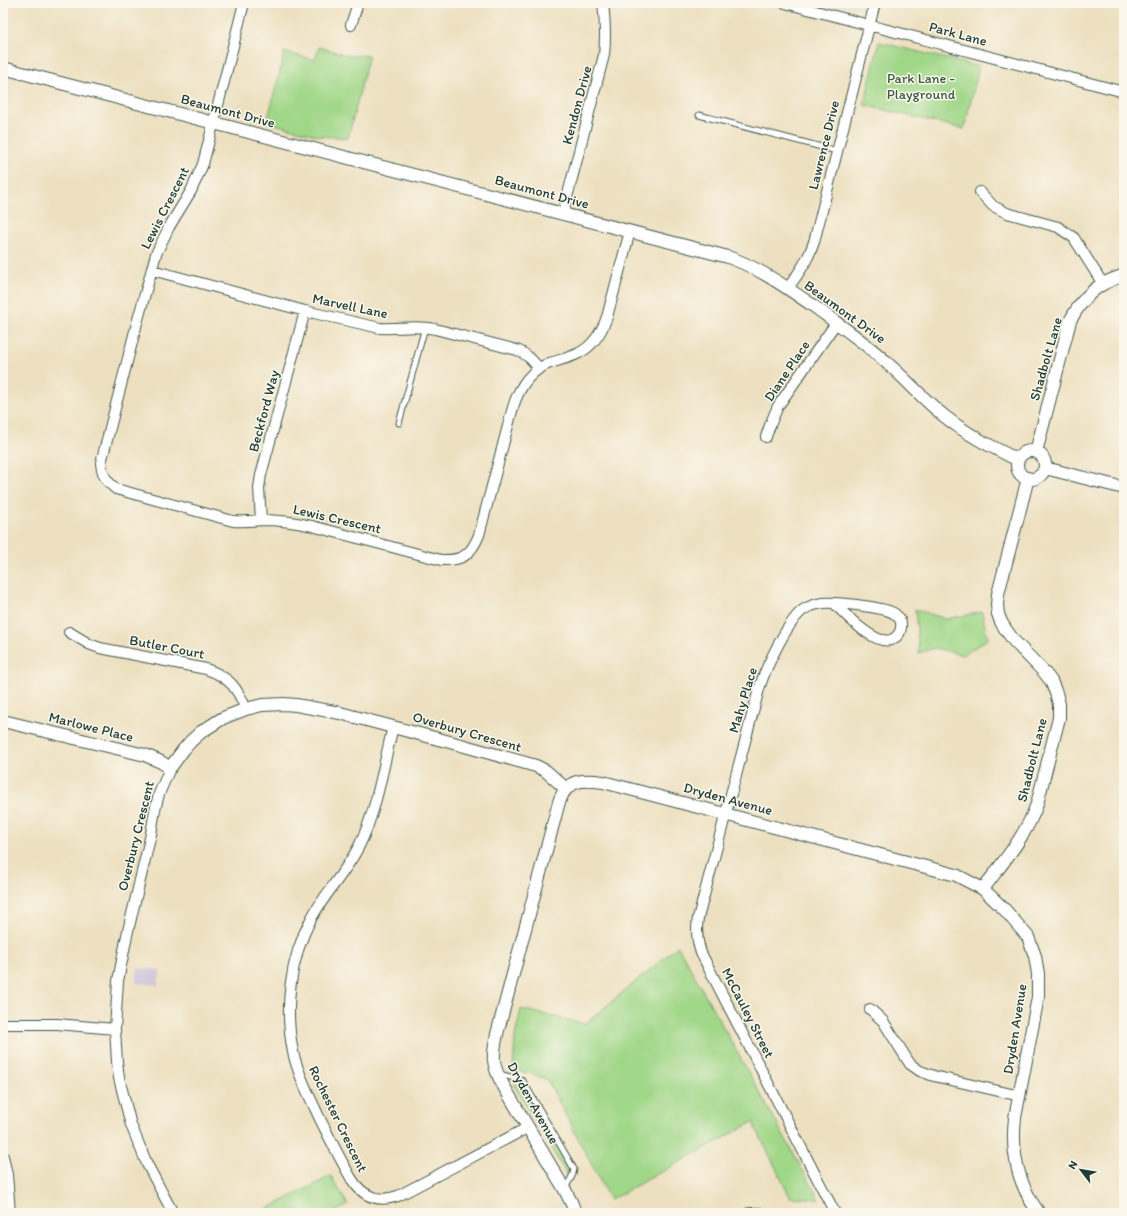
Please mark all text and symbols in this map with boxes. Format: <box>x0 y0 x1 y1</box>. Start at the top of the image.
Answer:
street label: Park Lane <box>927 18 989 50</box>
street label: Kendon Drive <box>558 64 596 146</box>
park label: Park Lane - Playground <box>887 70 956 103</box>
street label: Beaumont Drive <box>179 90 277 132</box>
street label: Lawrence Drive <box>805 98 843 191</box>
street label: Lewis Crescent <box>137 164 193 252</box>
street label: Beaumont Drive <box>493 171 591 213</box>
street label: Beaumont Drive <box>801 277 889 347</box>
street label: Marvell Lane <box>311 290 390 322</box>
street label: Shadbolt Lane <box>1026 315 1066 403</box>
street label: Diane Place <box>760 337 814 405</box>
street label: Beckford Way <box>245 368 283 454</box>
street label: Lewis Crescent <box>291 501 383 537</box>
street label: Butler Court <box>128 631 206 663</box>
street label: Mahy Place <box>725 665 761 735</box>
street label: Marlowe Place <box>47 708 135 746</box>
street label: Overbury Crescent <box>411 708 523 756</box>
street label: Shadbolt Lane <box>1013 716 1051 804</box>
street label: Overbury Crescent <box>114 779 158 893</box>
street label: Dryden Avenue <box>682 779 775 819</box>
street label: McCauley Street <box>718 965 778 1061</box>
street label: Dryden Avenue <box>999 982 1031 1075</box>
street label: Dryden Avenue <box>503 1059 563 1147</box>
street label: Rochester Crescent <box>305 1063 371 1175</box>
north arrow <box>1061 1150 1101 1190</box>
text: N <box>1065 1159 1080 1172</box>

